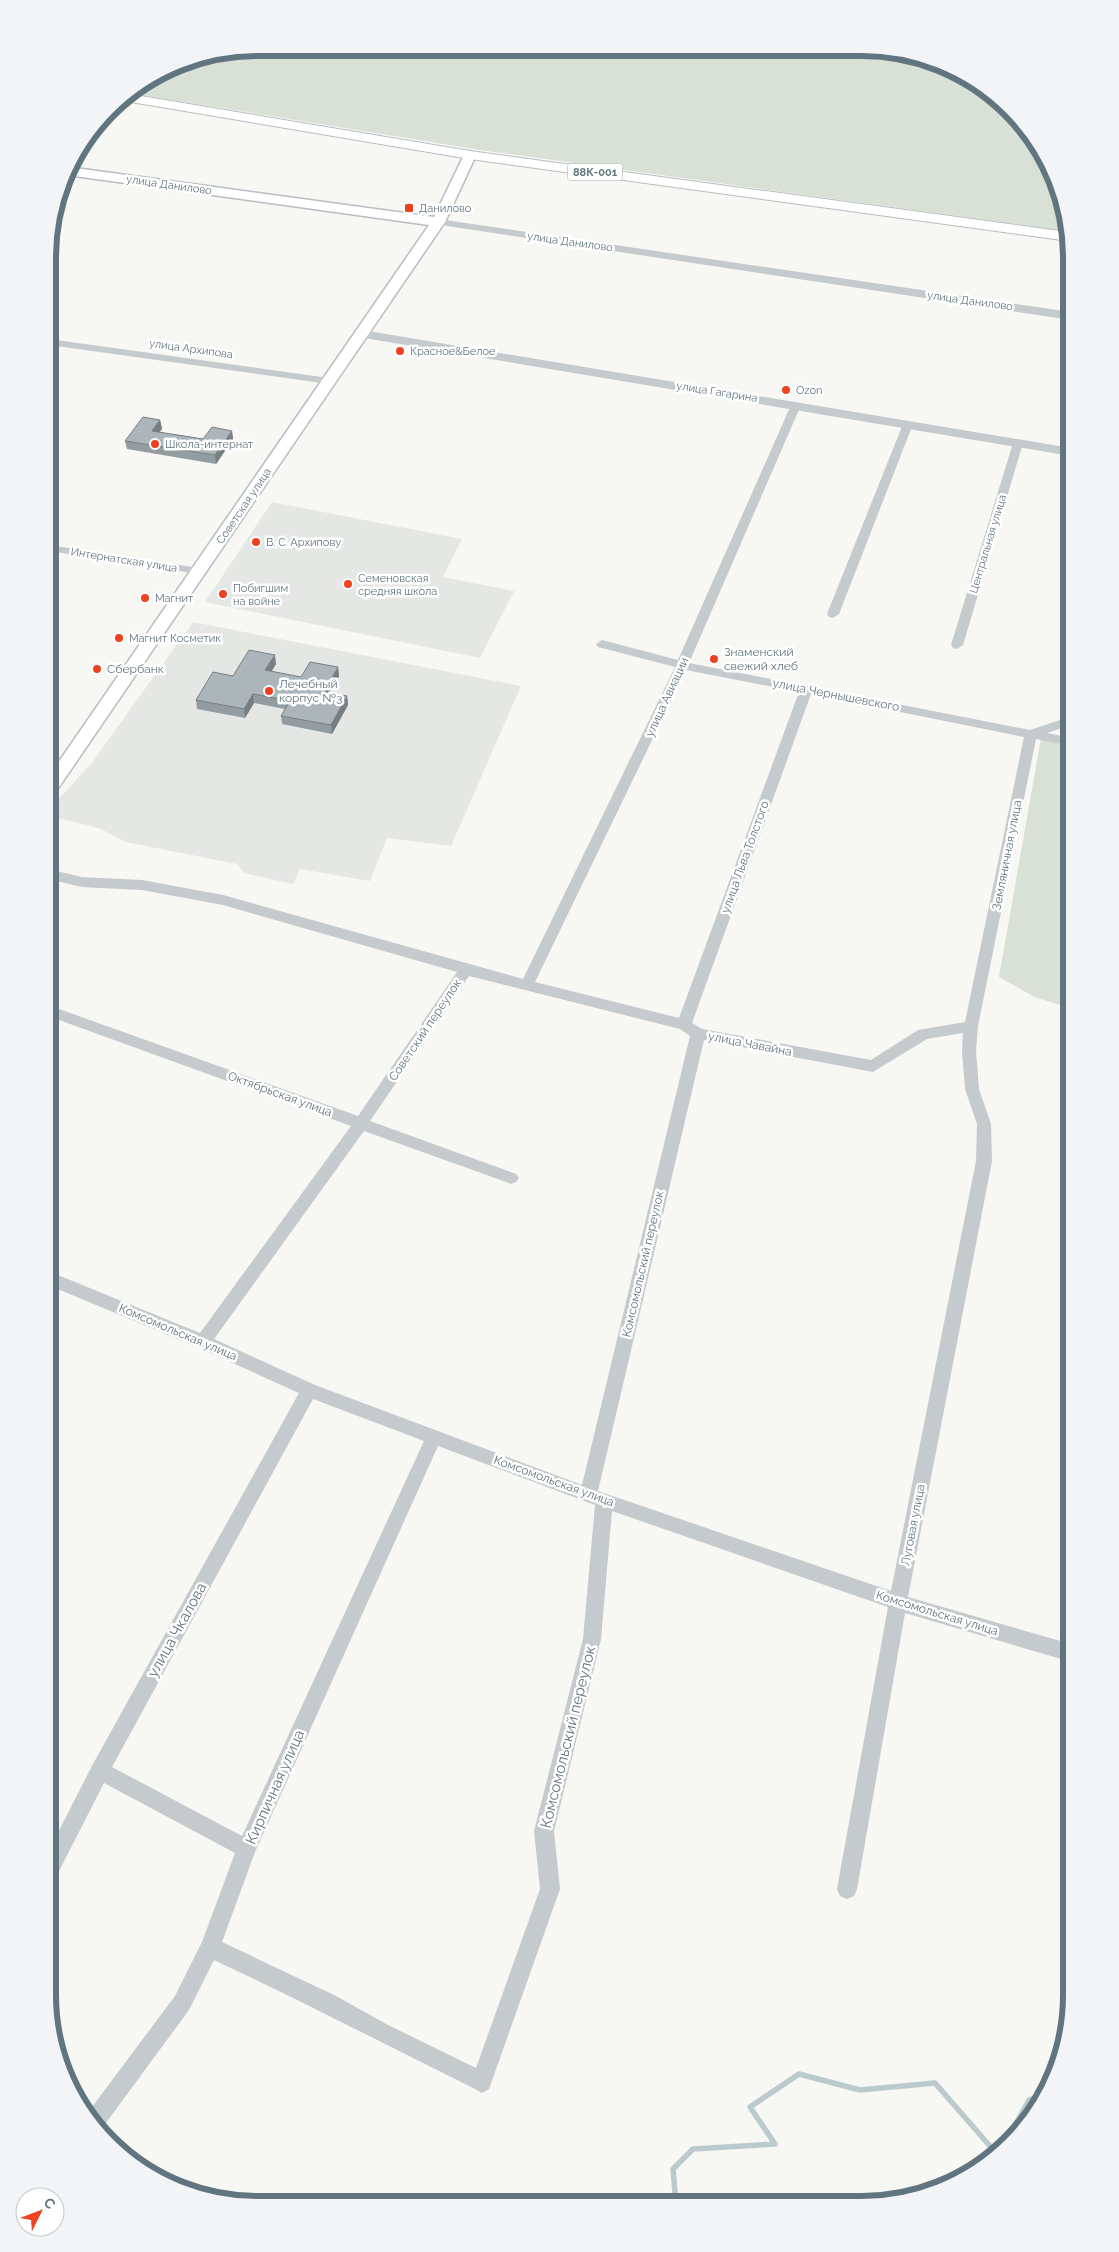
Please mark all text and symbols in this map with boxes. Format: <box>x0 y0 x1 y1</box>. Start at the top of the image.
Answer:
road number: 88К-001 <box>568 163 622 180</box>
street label: улица Данилово <box>125 173 213 198</box>
marker: Данилово <box>403 202 415 214</box>
place label: Данилово <box>419 202 472 215</box>
street label: улица Данилово <box>526 230 614 255</box>
street label: улица Данилово <box>926 289 1014 314</box>
street label: улица Архипова <box>148 337 234 361</box>
marker: Красное&Белое <box>394 345 406 357</box>
place label: Красное&Белое <box>410 345 496 358</box>
street label: улица Гагарина <box>676 379 758 405</box>
marker: Ozon <box>780 384 792 396</box>
place label: Ozon <box>796 384 823 397</box>
marker: Школа-интернат <box>149 438 161 450</box>
place label: Школа-интернат <box>165 438 254 451</box>
street label: Советская улица <box>214 466 274 546</box>
street label: Центральная улица <box>967 493 1009 595</box>
marker: В. С. Архипову <box>250 536 262 548</box>
place label: В. С. Архипову <box>266 536 341 549</box>
street label: Интернатская улица <box>70 545 178 575</box>
place label: Семеновская средняя школа <box>358 572 437 598</box>
marker: Семеновская средняя школа <box>342 578 354 590</box>
place label: Побигшим на войне <box>233 582 288 608</box>
marker: Побигшим на войне <box>217 588 229 600</box>
marker: Магнит <box>139 592 151 604</box>
place label: Магнит <box>155 592 194 605</box>
marker: Магнит Косметик <box>113 632 125 644</box>
place label: Магнит Косметик <box>129 632 221 645</box>
place label: Знаменский свежий хлеб <box>724 645 798 673</box>
marker: Знаменский свежий хлеб <box>708 653 720 665</box>
street label: улица Авиации <box>642 655 692 739</box>
place label: Сбербанк <box>107 662 164 676</box>
marker: Сбербанк <box>91 663 103 675</box>
street label: улица Чернышевского <box>771 676 901 714</box>
place label: Лечебный корпус №3 <box>279 677 342 705</box>
marker: Лечебный корпус №3 <box>263 685 275 697</box>
street label: улица Льва Толстого <box>718 799 772 915</box>
street label: Земляничная улица <box>989 799 1025 911</box>
street label: Советский переулок <box>386 977 464 1083</box>
street label: улица Чавайна <box>707 1029 793 1059</box>
street label: Октябрьская улица <box>226 1069 334 1119</box>
street label: Комсомольский переулок <box>619 1189 667 1339</box>
street label: Комсомольская улица <box>117 1301 239 1363</box>
street label: Комсомольская улица <box>492 1453 616 1509</box>
street label: Луговая улица <box>898 1483 928 1567</box>
street label: улица Чкалова <box>144 1579 210 1681</box>
street label: Комсомольская улица <box>874 1588 1000 1638</box>
street label: Комсомольский переулок <box>537 1644 599 1830</box>
street label: Кирпичная улица <box>242 1727 308 1847</box>
north arrow <box>15 2187 65 2237</box>
text: С <box>41 2194 59 2213</box>

